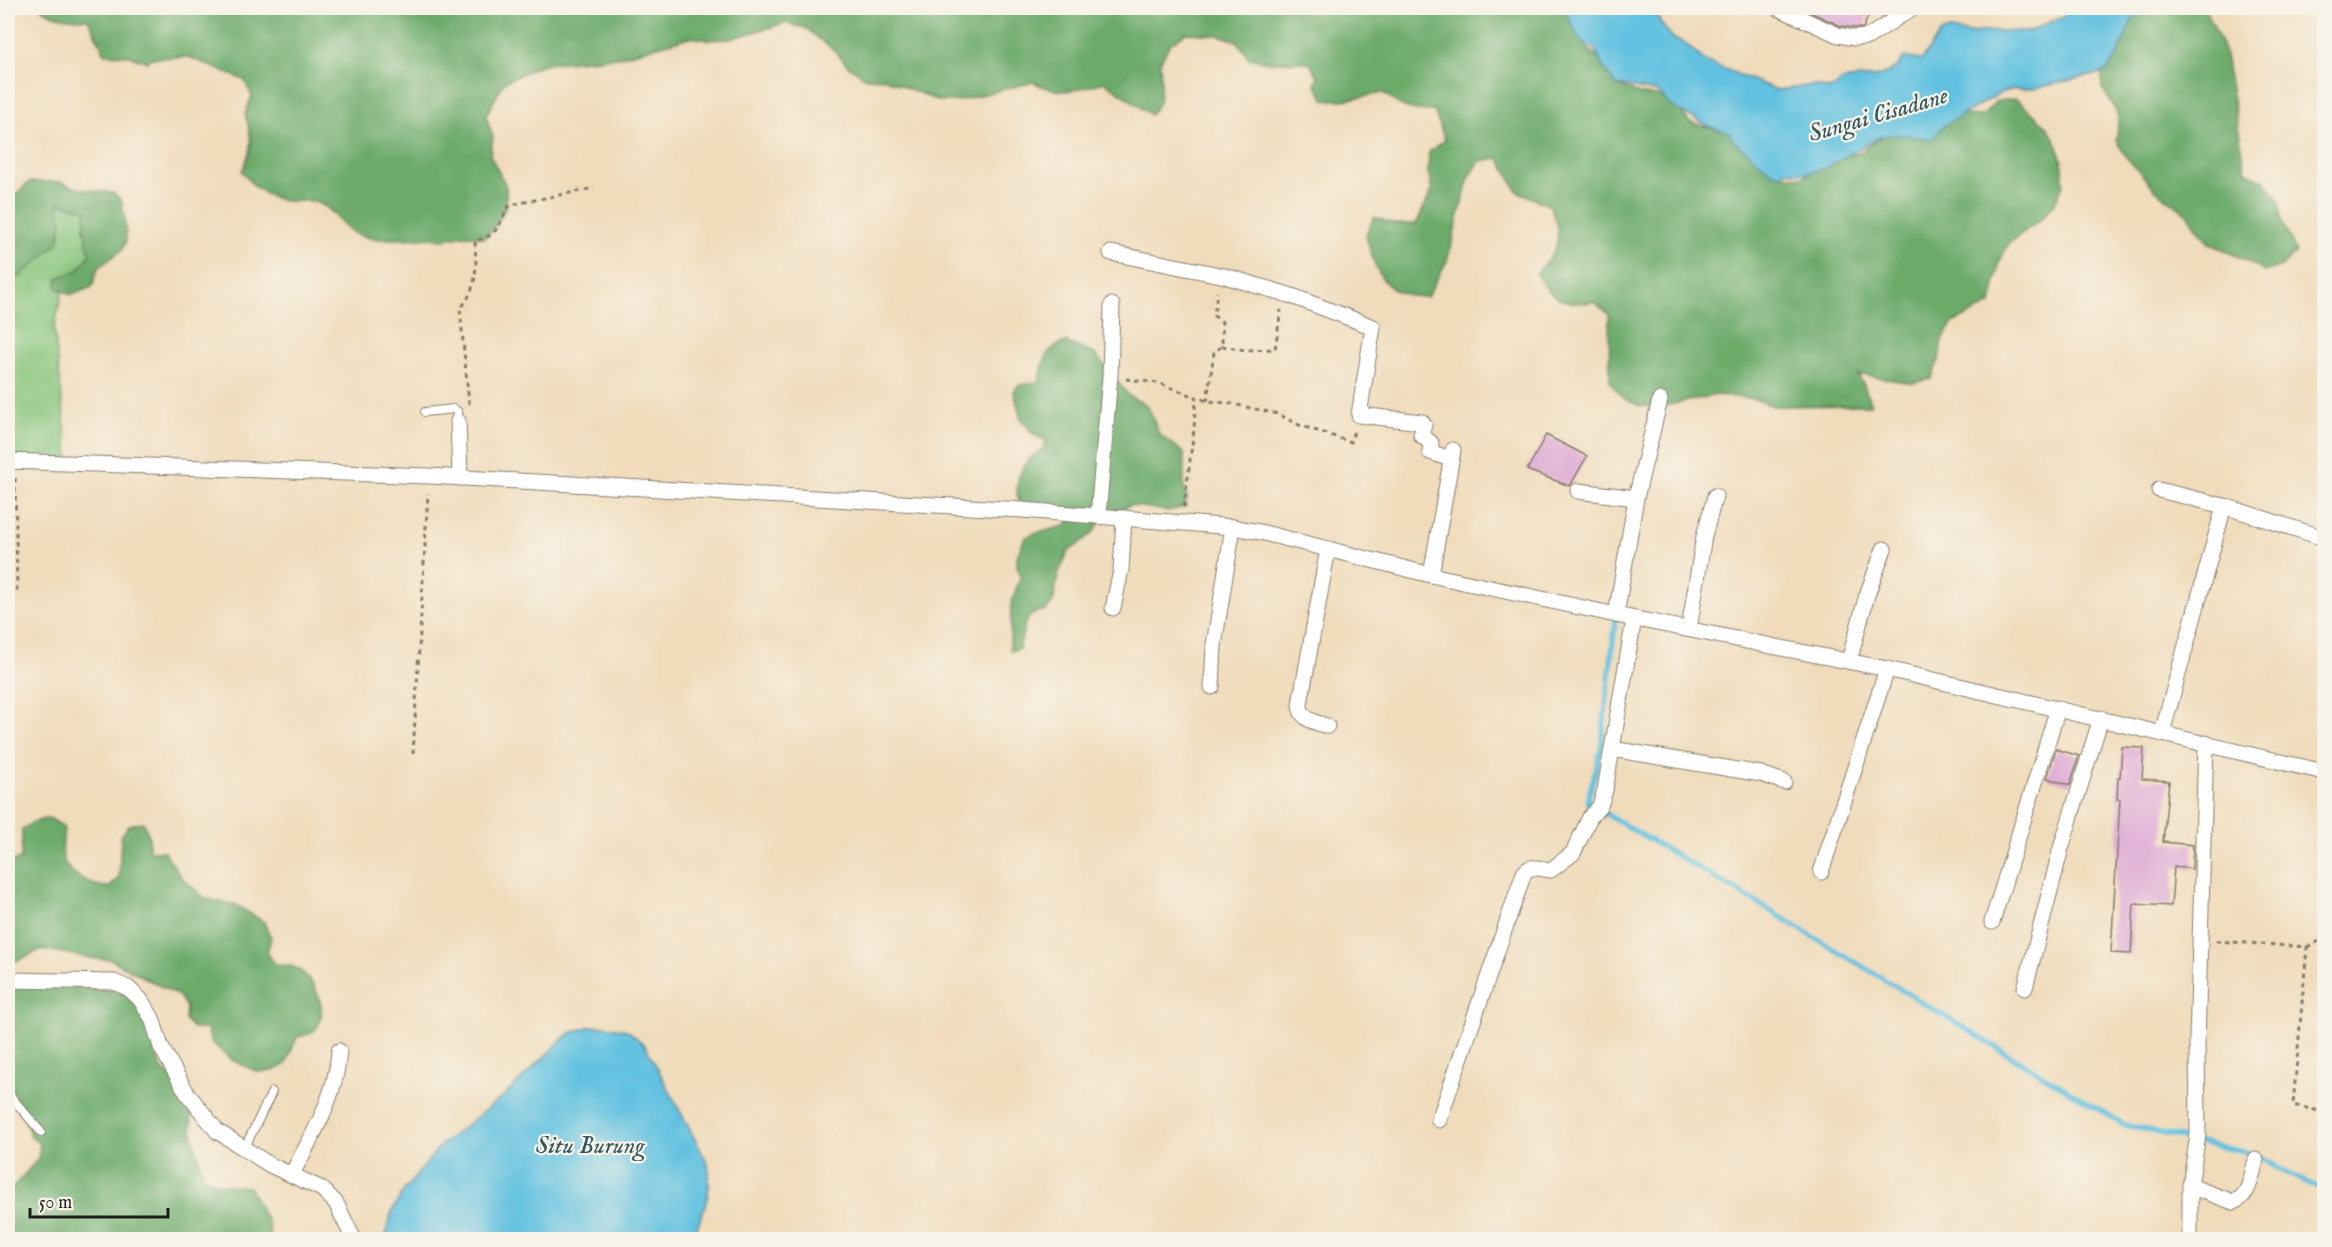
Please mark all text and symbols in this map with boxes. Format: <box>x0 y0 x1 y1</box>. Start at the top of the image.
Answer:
water label: Sungai Cisadane <box>1805 81 1952 150</box>
water label: Situ Burung <box>536 1131 645 1162</box>
scale bar <box>30 1181 168 1219</box>
text: 50 m <box>39 1192 72 1215</box>

